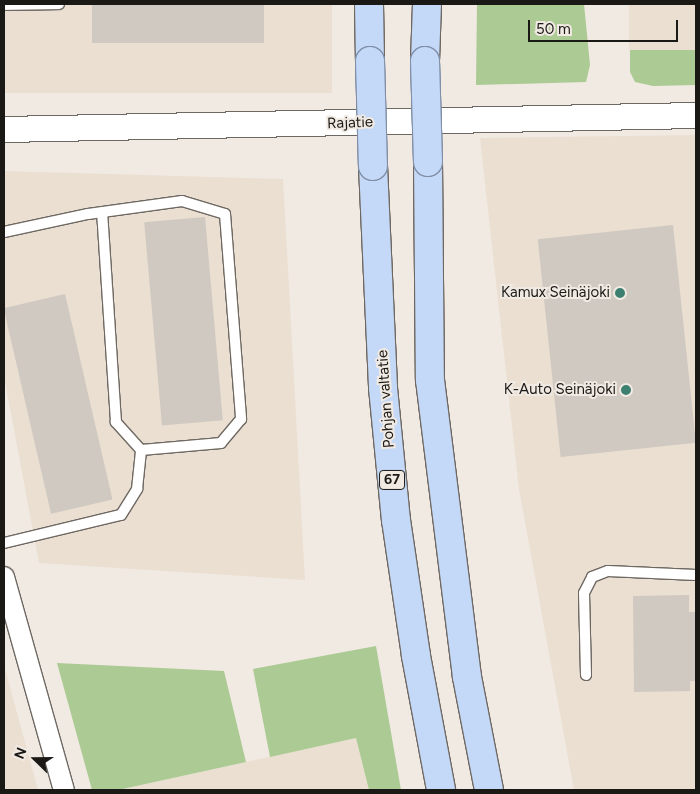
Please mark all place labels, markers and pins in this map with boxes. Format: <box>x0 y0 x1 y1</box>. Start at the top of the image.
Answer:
place label: Kamux Seinäjoki <box>501 284 610 302</box>
marker: Kamux Seinäjoki <box>614 287 626 299</box>
place label: K-Auto Seinäjoki <box>504 381 616 399</box>
marker: K-Auto Seinäjoki <box>620 384 632 396</box>

